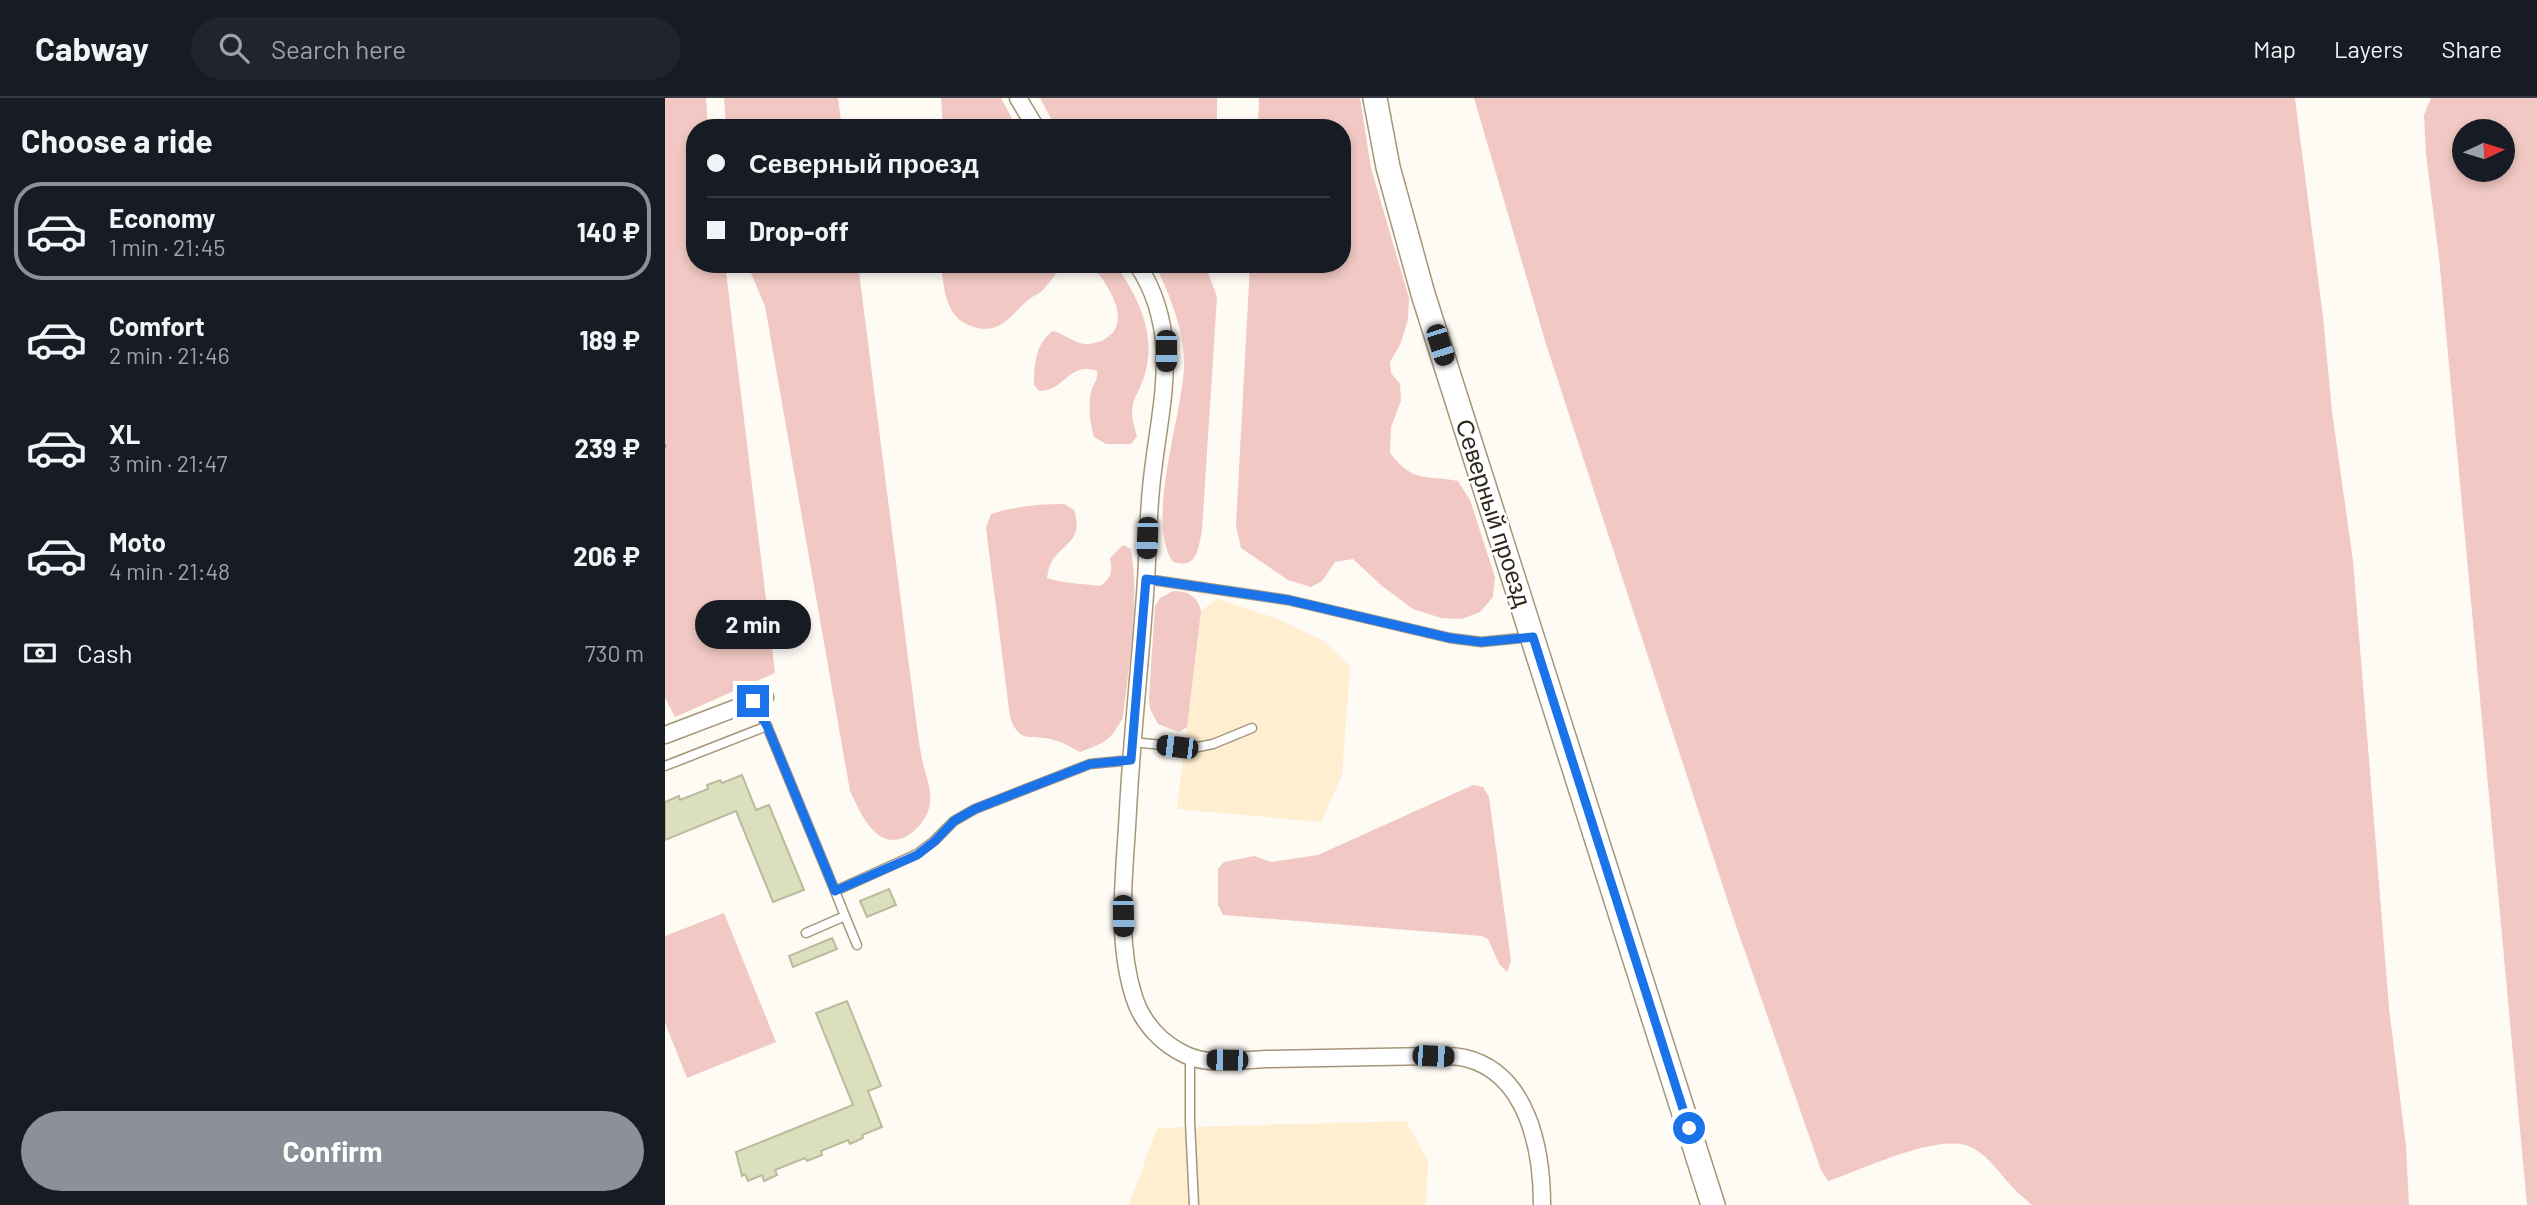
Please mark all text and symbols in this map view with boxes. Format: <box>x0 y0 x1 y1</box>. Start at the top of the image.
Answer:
search box <box>191 17 681 80</box>
text: Cabway <box>35 28 149 68</box>
icon: search <box>215 29 253 67</box>
text: Search here <box>271 33 406 64</box>
text: Map <box>2253 34 2296 63</box>
text: Layers <box>2334 34 2403 63</box>
text: Share <box>2441 34 2502 63</box>
north arrow <box>2452 119 2515 182</box>
map controls <box>2452 119 2515 182</box>
text: Choose a ride <box>21 121 213 159</box>
text: Северный проезд <box>749 147 979 178</box>
icon: car <box>25 200 88 263</box>
text: Economy <box>109 202 215 233</box>
text: Drop-off <box>749 215 849 246</box>
text: 140 ₽ <box>577 216 640 247</box>
text: 1 min · 21:45 <box>109 233 225 261</box>
icon: car <box>25 308 88 371</box>
text: Comfort <box>109 310 205 341</box>
car <box>1424 322 1457 368</box>
text: 189 ₽ <box>579 324 640 355</box>
car <box>1156 330 1177 372</box>
text: 2 min · 21:46 <box>109 341 230 369</box>
street label: Северный проезд <box>1450 415 1538 610</box>
icon: car <box>25 416 88 479</box>
text: XL <box>109 418 140 449</box>
text: 239 ₽ <box>575 432 640 463</box>
text: 3 min · 21:47 <box>109 449 227 477</box>
car <box>1136 517 1159 559</box>
icon: car <box>25 524 88 587</box>
text: Moto <box>109 526 166 557</box>
text: 206 ₽ <box>573 540 640 571</box>
text: 4 min · 21:48 <box>109 557 230 585</box>
callout: 2 min <box>695 600 811 648</box>
text: 2 min <box>725 610 781 638</box>
icon: cash <box>21 634 59 672</box>
text: Cash <box>77 637 132 668</box>
text: 730 m <box>585 639 644 667</box>
route end <box>737 685 769 717</box>
car <box>1155 734 1200 760</box>
car <box>1113 895 1134 937</box>
car <box>1412 1045 1455 1067</box>
car <box>1206 1049 1249 1071</box>
button: Confirm <box>21 1111 644 1191</box>
route start <box>1673 1112 1705 1144</box>

